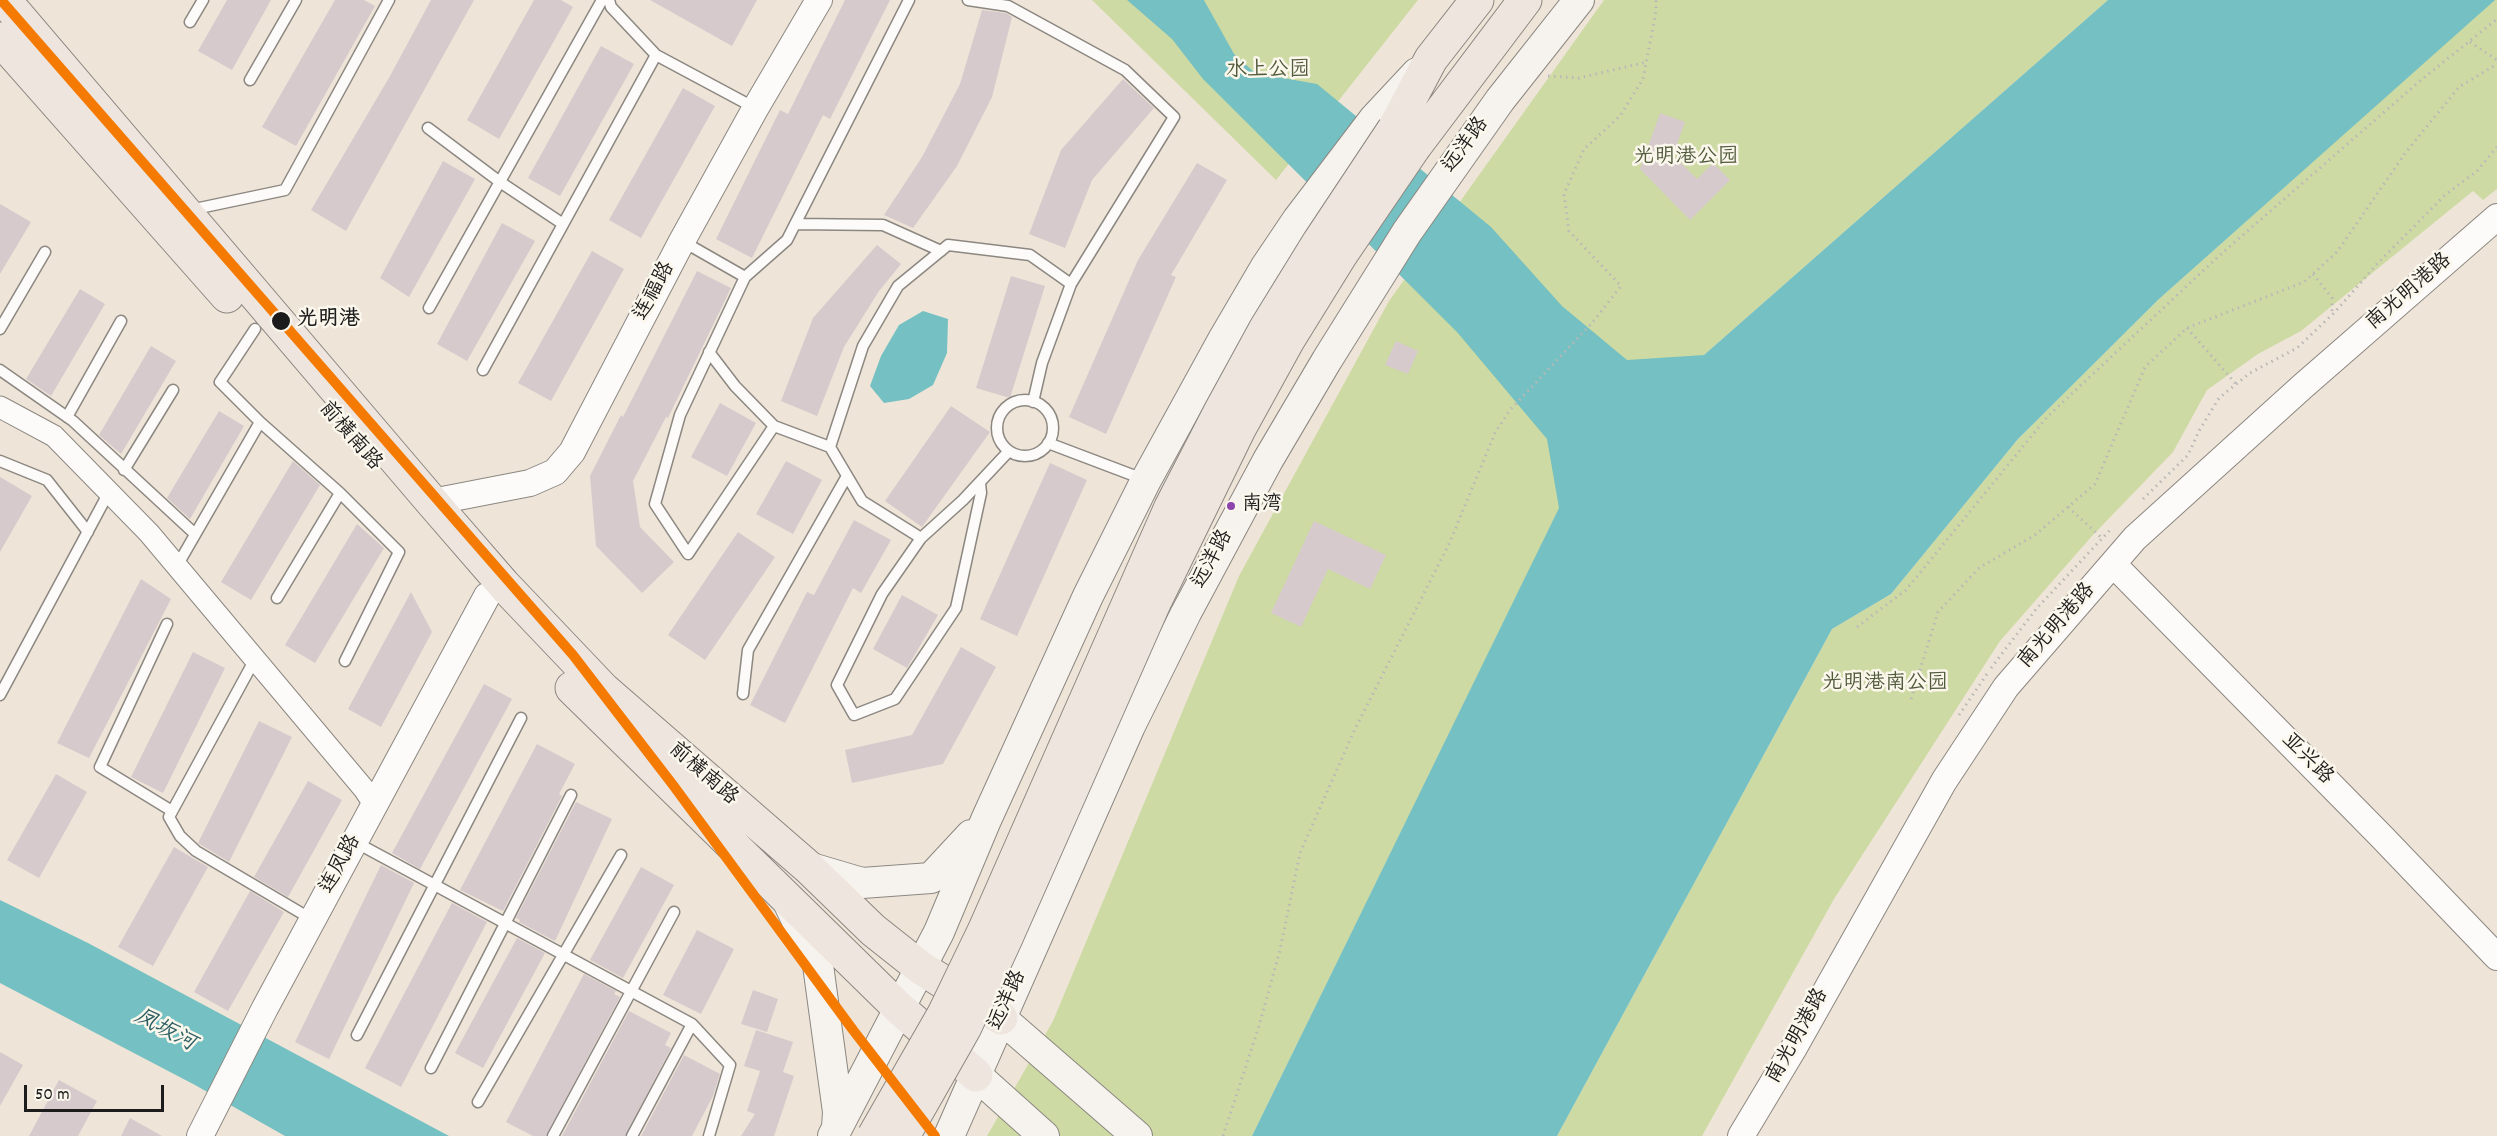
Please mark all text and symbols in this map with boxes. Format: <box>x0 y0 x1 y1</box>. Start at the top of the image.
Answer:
park label: 水上公园 <box>1226 59 1310 85</box>
street label: 远洋路 <box>1438 113 1496 179</box>
park label: 光明港公园 <box>1634 146 1738 172</box>
street label: 南光明港路 <box>2362 249 2458 337</box>
street label: 连福路 <box>630 258 682 326</box>
place label: 光明港 <box>297 308 360 334</box>
marker: 光明港 <box>270 310 292 332</box>
street label: 前横南路 <box>312 397 386 477</box>
place label: 南湾 <box>1242 494 1282 518</box>
marker: 南湾 <box>1225 500 1237 512</box>
street label: 远洋路 <box>1188 526 1240 594</box>
street label: 南光明港路 <box>2014 579 2102 675</box>
park label: 光明港南公园 <box>1822 672 1948 698</box>
street label: 亚兴路 <box>2275 729 2337 791</box>
street label: 前横南路 <box>662 738 742 812</box>
street label: 连凤路 <box>316 831 368 899</box>
street label: 远洋路 <box>985 967 1033 1035</box>
street label: 南光明港路 <box>1763 985 1835 1089</box>
water label: 凤坂河 <box>129 1005 199 1059</box>
scale bar <box>27 1073 166 1111</box>
text: 50 m <box>35 1083 70 1108</box>

